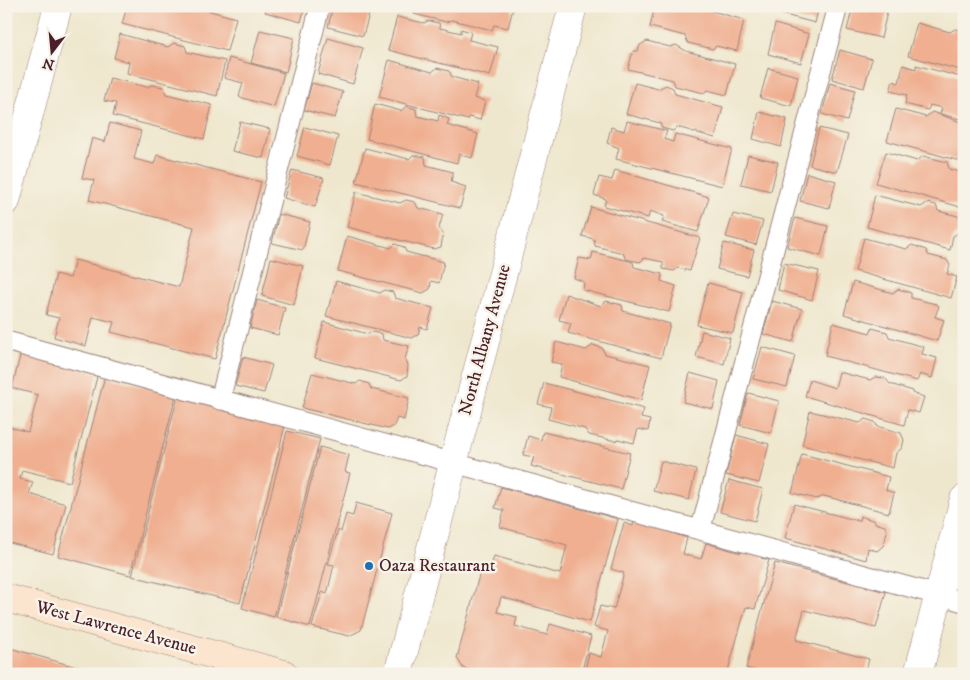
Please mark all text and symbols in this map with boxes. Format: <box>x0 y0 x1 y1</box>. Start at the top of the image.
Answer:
north arrow <box>28 28 78 78</box>
text: N <box>40 53 57 74</box>
street label: North Albany Avenue <box>454 262 516 418</box>
place label: Oaza Restaurant <box>379 555 496 577</box>
marker: Oaza Restaurant <box>363 560 375 572</box>
street label: West Lawrence Avenue <box>32 596 199 660</box>

